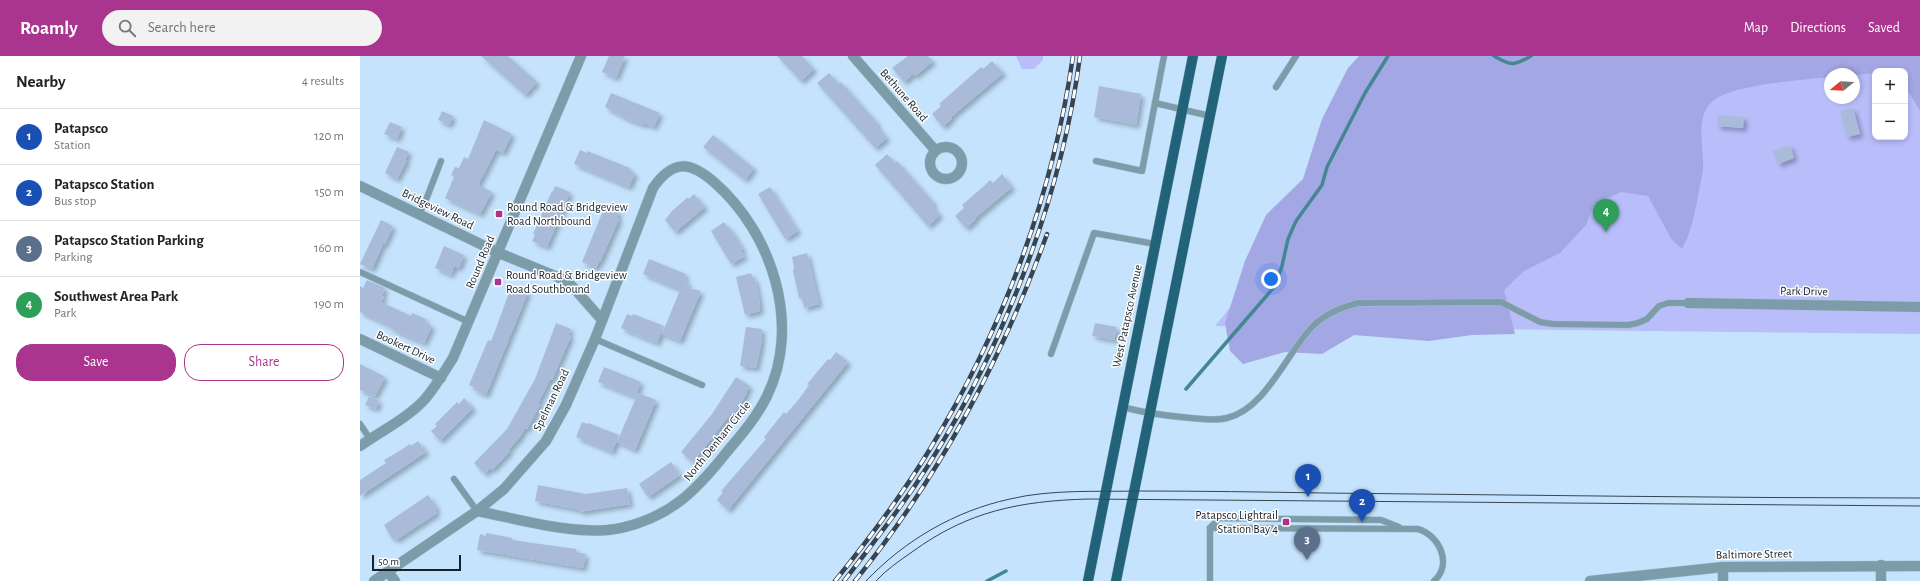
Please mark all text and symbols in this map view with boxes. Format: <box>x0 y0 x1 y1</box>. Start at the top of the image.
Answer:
search box <box>102 10 382 46</box>
icon: search <box>116 17 138 39</box>
text: Roamly <box>20 19 78 38</box>
text: Search here <box>148 20 216 35</box>
text: Map <box>1744 21 1768 35</box>
text: Directions <box>1790 21 1846 35</box>
text: Saved <box>1868 21 1900 35</box>
street label: Bethune Road <box>878 66 930 124</box>
north arrow <box>1824 68 1860 104</box>
map controls <box>1872 68 1908 140</box>
button: + <box>1872 68 1908 104</box>
text: Nearby <box>16 73 66 90</box>
text: 4 results <box>302 75 344 88</box>
button: − <box>1872 104 1908 140</box>
text: Patapsco <box>54 121 108 136</box>
text: 1 <box>27 130 31 143</box>
text: 120 m <box>314 130 344 143</box>
text: Station <box>54 139 91 152</box>
text: Patapsco Station <box>54 177 154 192</box>
text: 2 <box>26 186 32 199</box>
text: 150 m <box>315 186 344 199</box>
street label: Bridgeview Road <box>400 186 476 232</box>
text: Bus stop <box>54 195 96 208</box>
pin: 4 <box>1593 199 1619 232</box>
place label: Round Road & Bridgeview Road Northbound <box>507 201 628 227</box>
marker: Round Road & Bridgeview Road Northbound <box>494 209 504 219</box>
text: Patapsco Station Parking <box>54 233 204 248</box>
street label: Round Road <box>463 234 497 290</box>
text: 3 <box>26 242 32 255</box>
text: 160 m <box>314 242 344 255</box>
text: Parking <box>54 251 93 264</box>
street label: West Patapsco Avenue <box>1110 263 1144 369</box>
place label: Round Road & Bridgeview Road Southbound <box>506 269 627 295</box>
your location <box>1261 269 1281 289</box>
marker: Round Road & Bridgeview Road Southbound <box>493 277 503 287</box>
street label: Park Drive <box>1780 285 1828 297</box>
text: Southwest Area Park <box>54 289 178 304</box>
text: 4 <box>26 298 32 311</box>
text: 190 m <box>314 298 344 311</box>
text: Park <box>54 307 76 320</box>
street label: Bookert Drive <box>375 328 437 366</box>
button: Save <box>16 344 176 381</box>
button: Share <box>184 344 344 381</box>
street label: Spelman Road <box>531 367 571 433</box>
street label: North Denham Circle <box>681 399 753 483</box>
pin: 1 <box>1295 464 1321 497</box>
pin: 2 <box>1349 489 1375 522</box>
place label: Patapsco Lightrail Station Bay 4 <box>1195 509 1278 536</box>
marker: Patapsco Lightrail Station Bay 4 <box>1281 517 1291 527</box>
pin: 3 <box>1294 527 1320 560</box>
street label: Baltimore Street <box>1716 547 1793 561</box>
scale bar <box>372 553 461 572</box>
text: 50 m <box>378 556 399 567</box>

